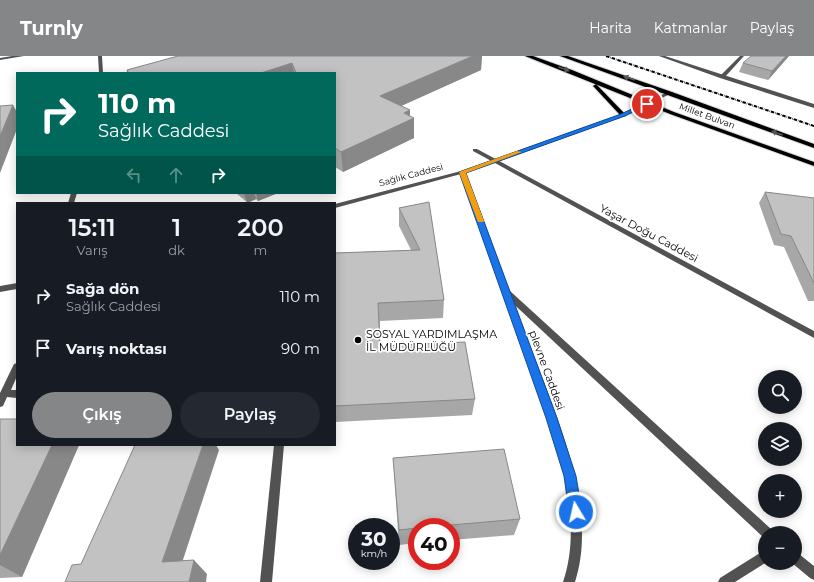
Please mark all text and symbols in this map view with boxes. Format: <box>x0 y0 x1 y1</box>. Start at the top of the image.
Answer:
text: Turnly <box>20 17 83 40</box>
text: Harita <box>589 19 632 37</box>
text: Katmanlar <box>654 19 728 37</box>
text: Paylaş <box>750 19 794 37</box>
one-way arrow <box>559 67 571 73</box>
one-way arrow <box>623 75 635 81</box>
text: 110 m <box>98 86 176 120</box>
pin <box>630 87 664 121</box>
icon: right <box>32 88 84 140</box>
icon: arrive <box>636 93 658 115</box>
street label: Millet Bulvarı <box>678 100 737 131</box>
text: Sağlık Caddesi <box>98 120 229 142</box>
one-way arrow <box>771 129 783 135</box>
street label: Sağlık Caddesi <box>378 161 444 188</box>
icon: left <box>123 164 145 186</box>
icon: ahead <box>165 164 187 186</box>
icon: right <box>207 164 229 186</box>
street label: Yaşar Doğu Caddesi <box>597 201 701 265</box>
text: 15:11 <box>68 213 116 242</box>
text: 1 <box>172 213 181 242</box>
text: 200 <box>237 213 284 242</box>
text: Varış <box>77 242 108 258</box>
text: dk <box>168 242 185 258</box>
text: m <box>254 242 267 258</box>
text: Sağa dön <box>66 279 139 298</box>
icon: right <box>32 285 54 307</box>
text: 110 m <box>279 287 320 306</box>
text: Sağlık Caddesi <box>66 298 161 314</box>
place label: SOSYAL YARDIMLAŞMA İL MÜDÜRLÜĞÜ <box>366 327 497 354</box>
street label: plevne Caddesi <box>526 328 568 412</box>
marker: SOSYAL YARDIMLAŞMA İL MÜDÜRLÜĞÜ <box>353 335 363 345</box>
icon: arrive <box>32 337 54 359</box>
text: Varış noktası <box>66 339 167 358</box>
text: 90 m <box>281 339 320 358</box>
map controls <box>758 370 802 570</box>
button: search <box>758 370 802 414</box>
button: Çıkış <box>32 392 172 438</box>
button: Paylaş <box>180 392 320 438</box>
button: layers <box>758 422 802 466</box>
button: + <box>758 474 802 518</box>
position arrow <box>555 491 597 533</box>
speed limit sign: 40 <box>408 518 460 570</box>
button: − <box>758 526 802 570</box>
text: 30 <box>361 527 387 551</box>
text: km/h <box>361 547 387 560</box>

